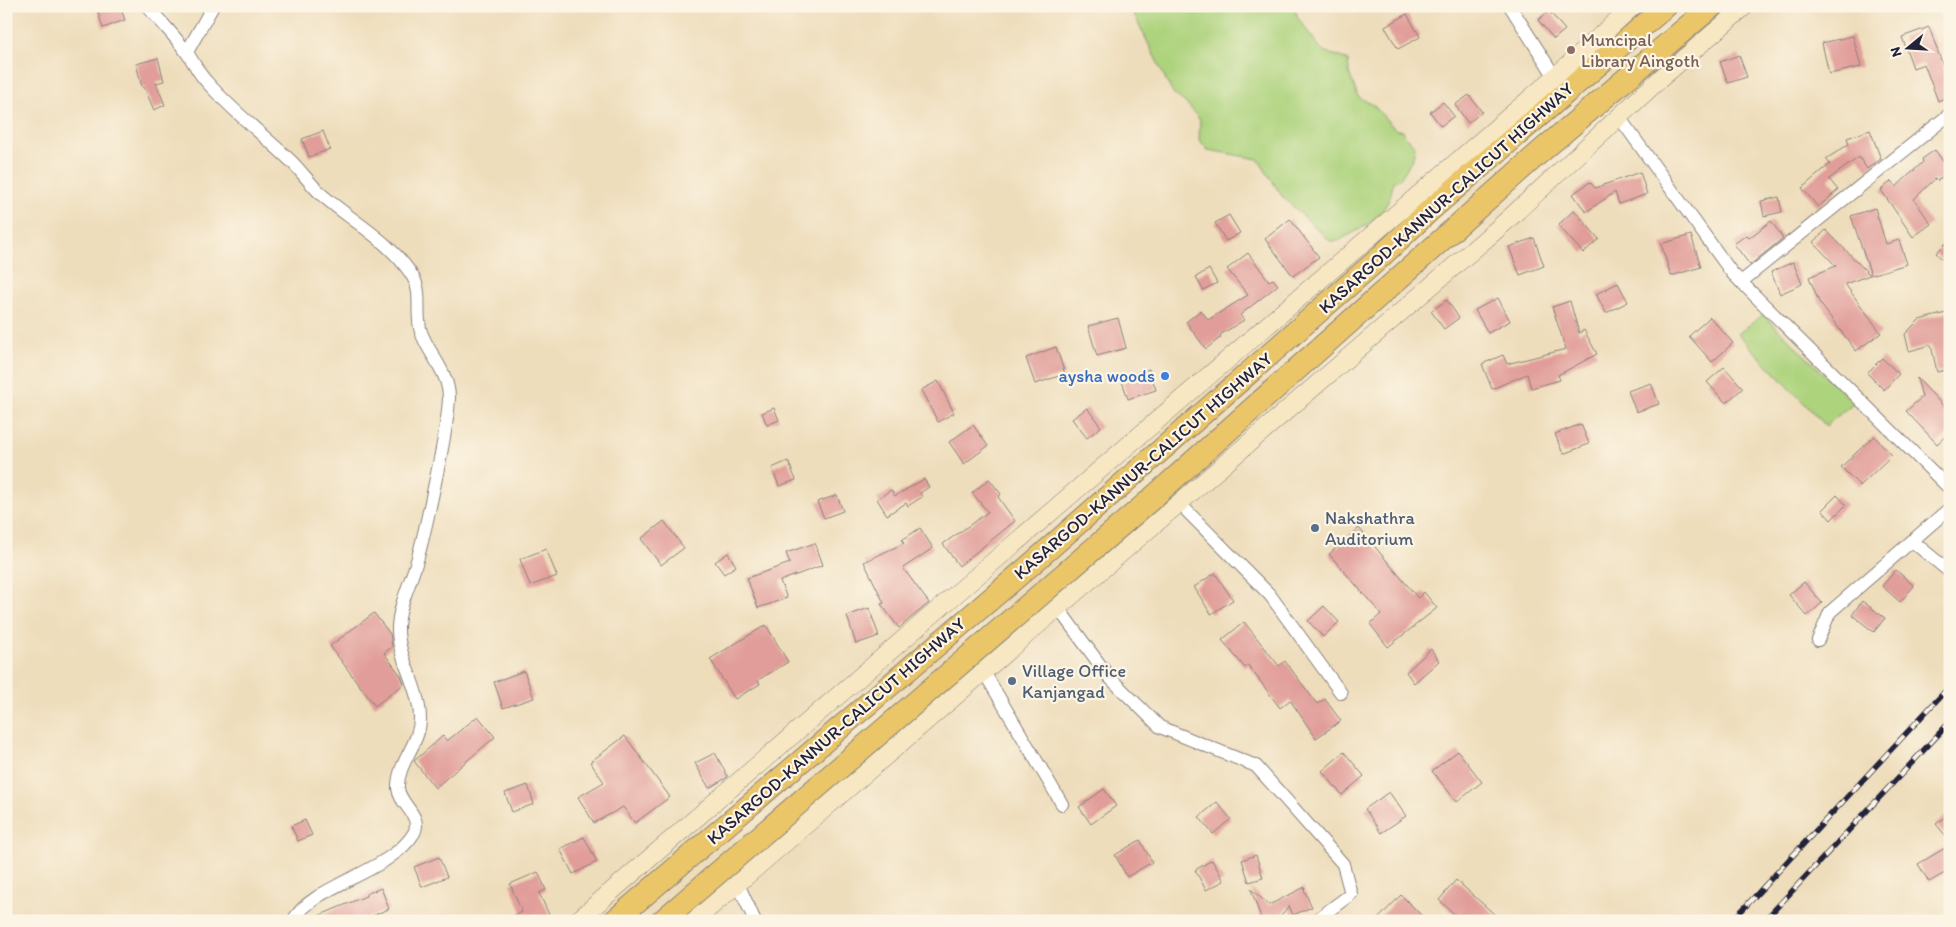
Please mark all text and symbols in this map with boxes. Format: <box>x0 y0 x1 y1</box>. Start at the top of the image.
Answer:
north arrow <box>1884 22 1934 72</box>
place label: Muncipal Library Aingoth <box>1581 29 1699 72</box>
marker: Muncipal Library Aingoth <box>1565 44 1577 56</box>
text: N <box>1887 45 1906 59</box>
street label: KASARGOD-KANNUR-CALICUT HIGHWAY <box>1314 77 1578 318</box>
street label: KASARGOD-KANNUR-CALICUT HIGHWAY <box>1009 347 1277 584</box>
place label: aysha woods <box>1059 365 1155 387</box>
marker: aysha woods <box>1159 370 1171 382</box>
place label: Nakshathra Auditorium <box>1325 507 1415 550</box>
marker: Nakshathra Auditorium <box>1309 522 1321 534</box>
street label: KASARGOD-KANNUR-CALICUT HIGHWAY <box>702 612 970 849</box>
place label: Village Office Kanjangad <box>1022 660 1126 703</box>
marker: Village Office Kanjangad <box>1006 675 1018 687</box>

